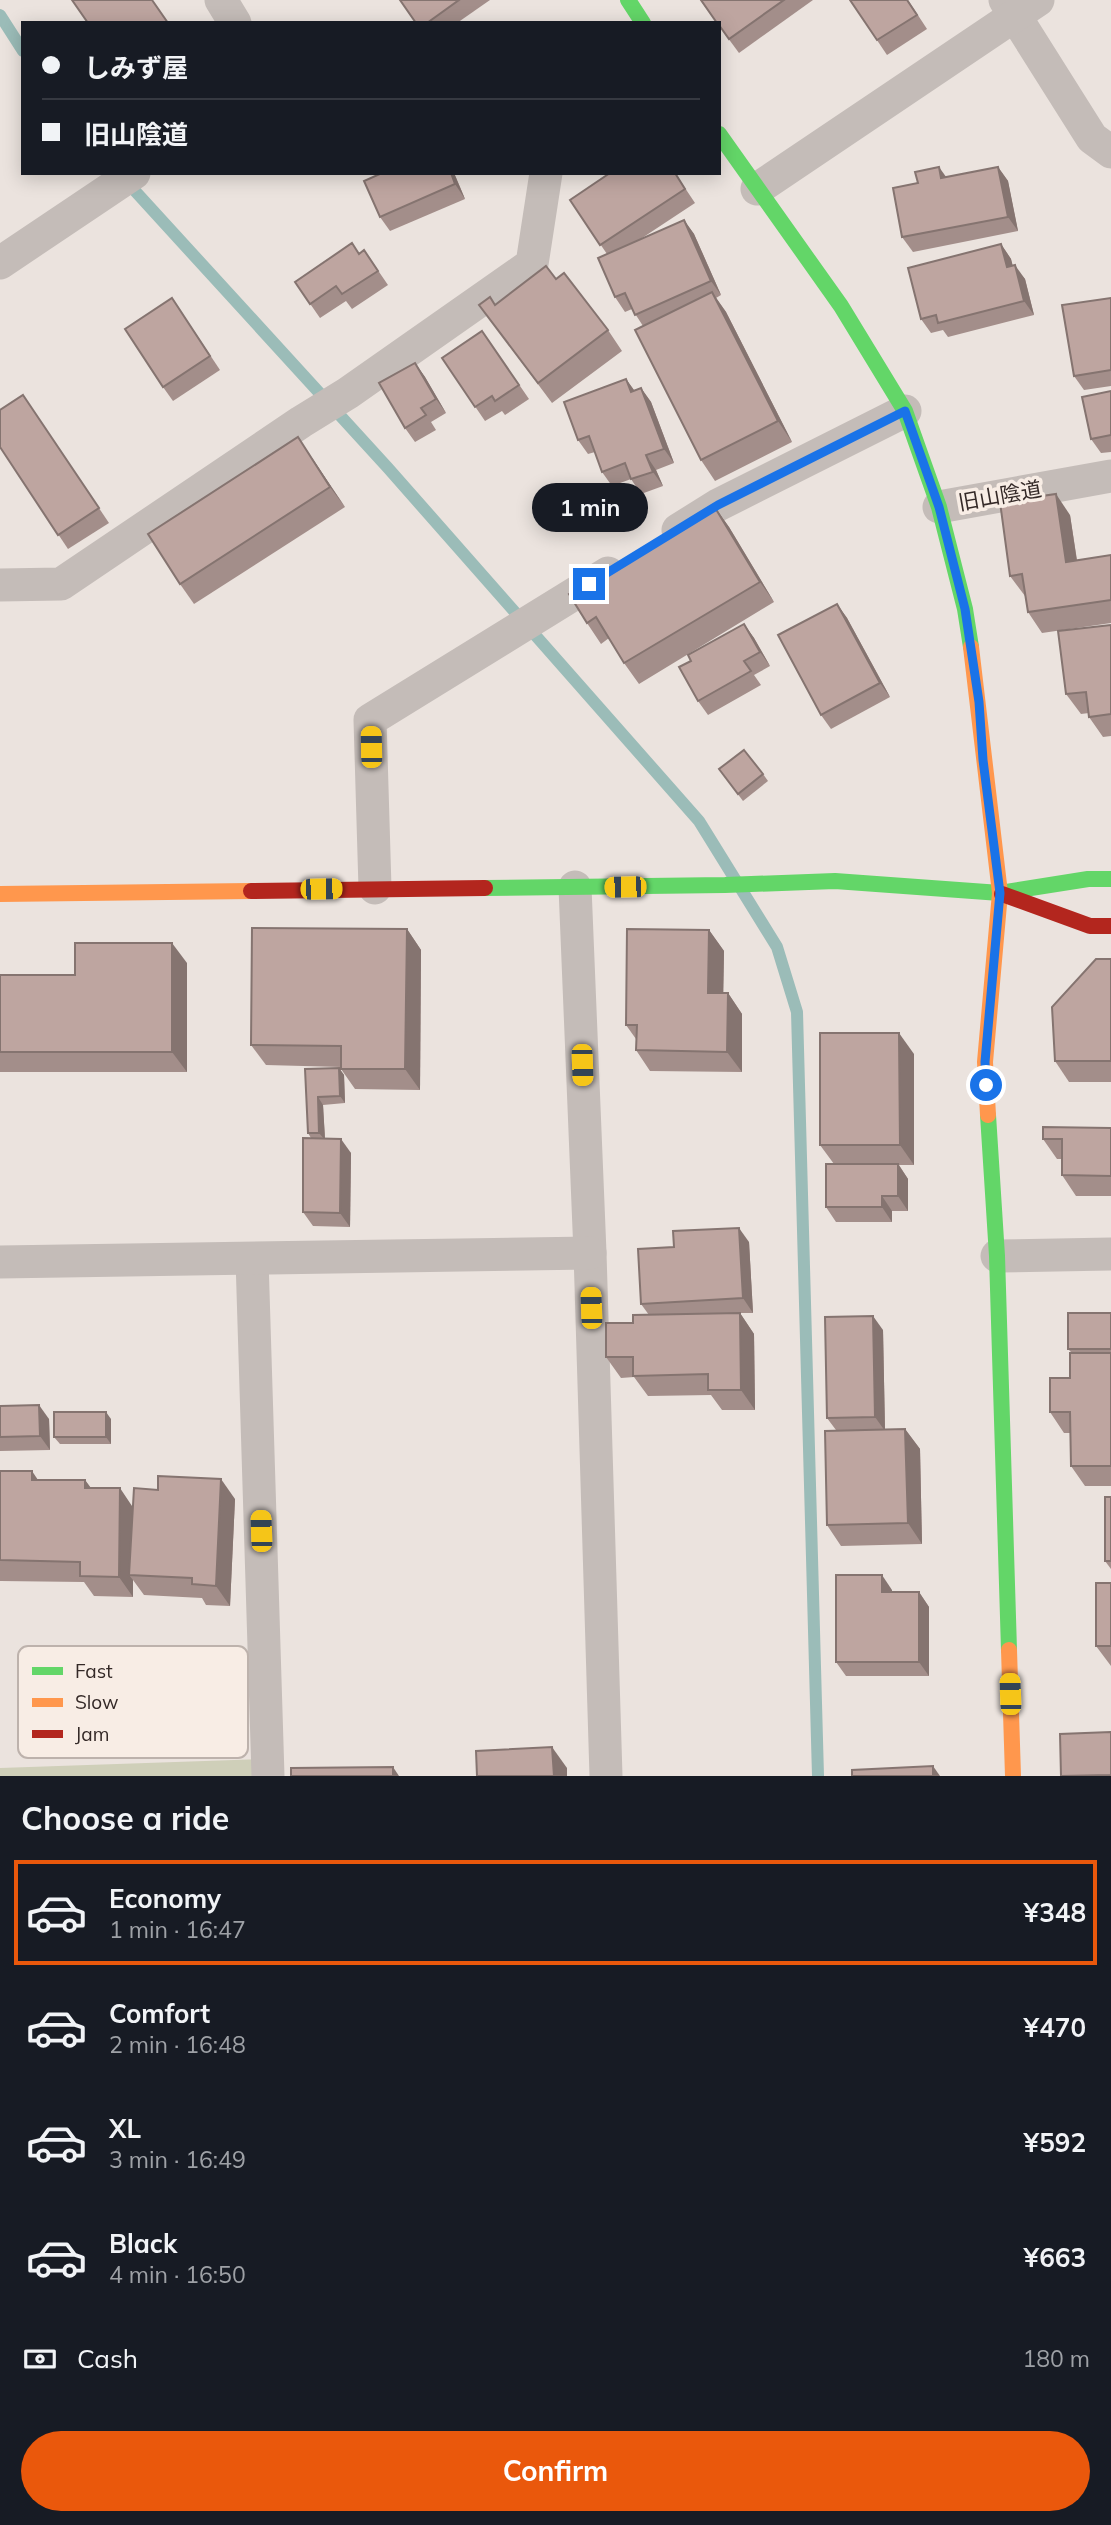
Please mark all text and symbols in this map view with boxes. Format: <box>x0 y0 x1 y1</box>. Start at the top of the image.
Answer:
text: しみず屋 <box>84 51 188 84</box>
text: 旧山陰道 <box>84 118 188 151</box>
street label: 旧山陰道 <box>956 475 1043 515</box>
callout: 1 min <box>531 482 647 532</box>
text: 1 min <box>560 493 620 522</box>
route end <box>573 568 605 600</box>
car <box>361 726 382 768</box>
car <box>604 876 647 898</box>
car <box>300 878 343 900</box>
car <box>571 1044 594 1086</box>
route start <box>970 1069 1002 1101</box>
car <box>580 1287 603 1329</box>
car <box>250 1510 273 1552</box>
legend <box>18 1646 248 1758</box>
text: Fast <box>75 1659 113 1683</box>
car <box>999 1673 1022 1715</box>
text: Slow <box>75 1690 119 1714</box>
text: Jam <box>75 1722 109 1746</box>
text: Choose a ride <box>21 1798 229 1838</box>
icon: car <box>25 1881 88 1944</box>
text: Economy <box>109 1882 221 1915</box>
text: ¥348 <box>1024 1896 1086 1929</box>
text: 1 min · 16:47 <box>109 1915 246 1944</box>
icon: car <box>25 1996 88 2059</box>
text: Comfort <box>109 1997 210 2030</box>
text: ¥470 <box>1024 2011 1086 2044</box>
text: 2 min · 16:48 <box>109 2030 246 2059</box>
icon: car <box>25 2111 88 2174</box>
text: XL <box>109 2112 141 2145</box>
text: ¥592 <box>1024 2126 1086 2159</box>
text: 3 min · 16:49 <box>109 2145 246 2174</box>
icon: car <box>25 2226 88 2289</box>
text: Black <box>109 2227 177 2260</box>
text: ¥663 <box>1024 2241 1086 2274</box>
text: 4 min · 16:50 <box>109 2260 246 2289</box>
icon: cash <box>21 2340 59 2378</box>
text: Cash <box>77 2342 138 2375</box>
text: 180 m <box>1022 2344 1090 2373</box>
button: Confirm <box>21 2431 1090 2511</box>

